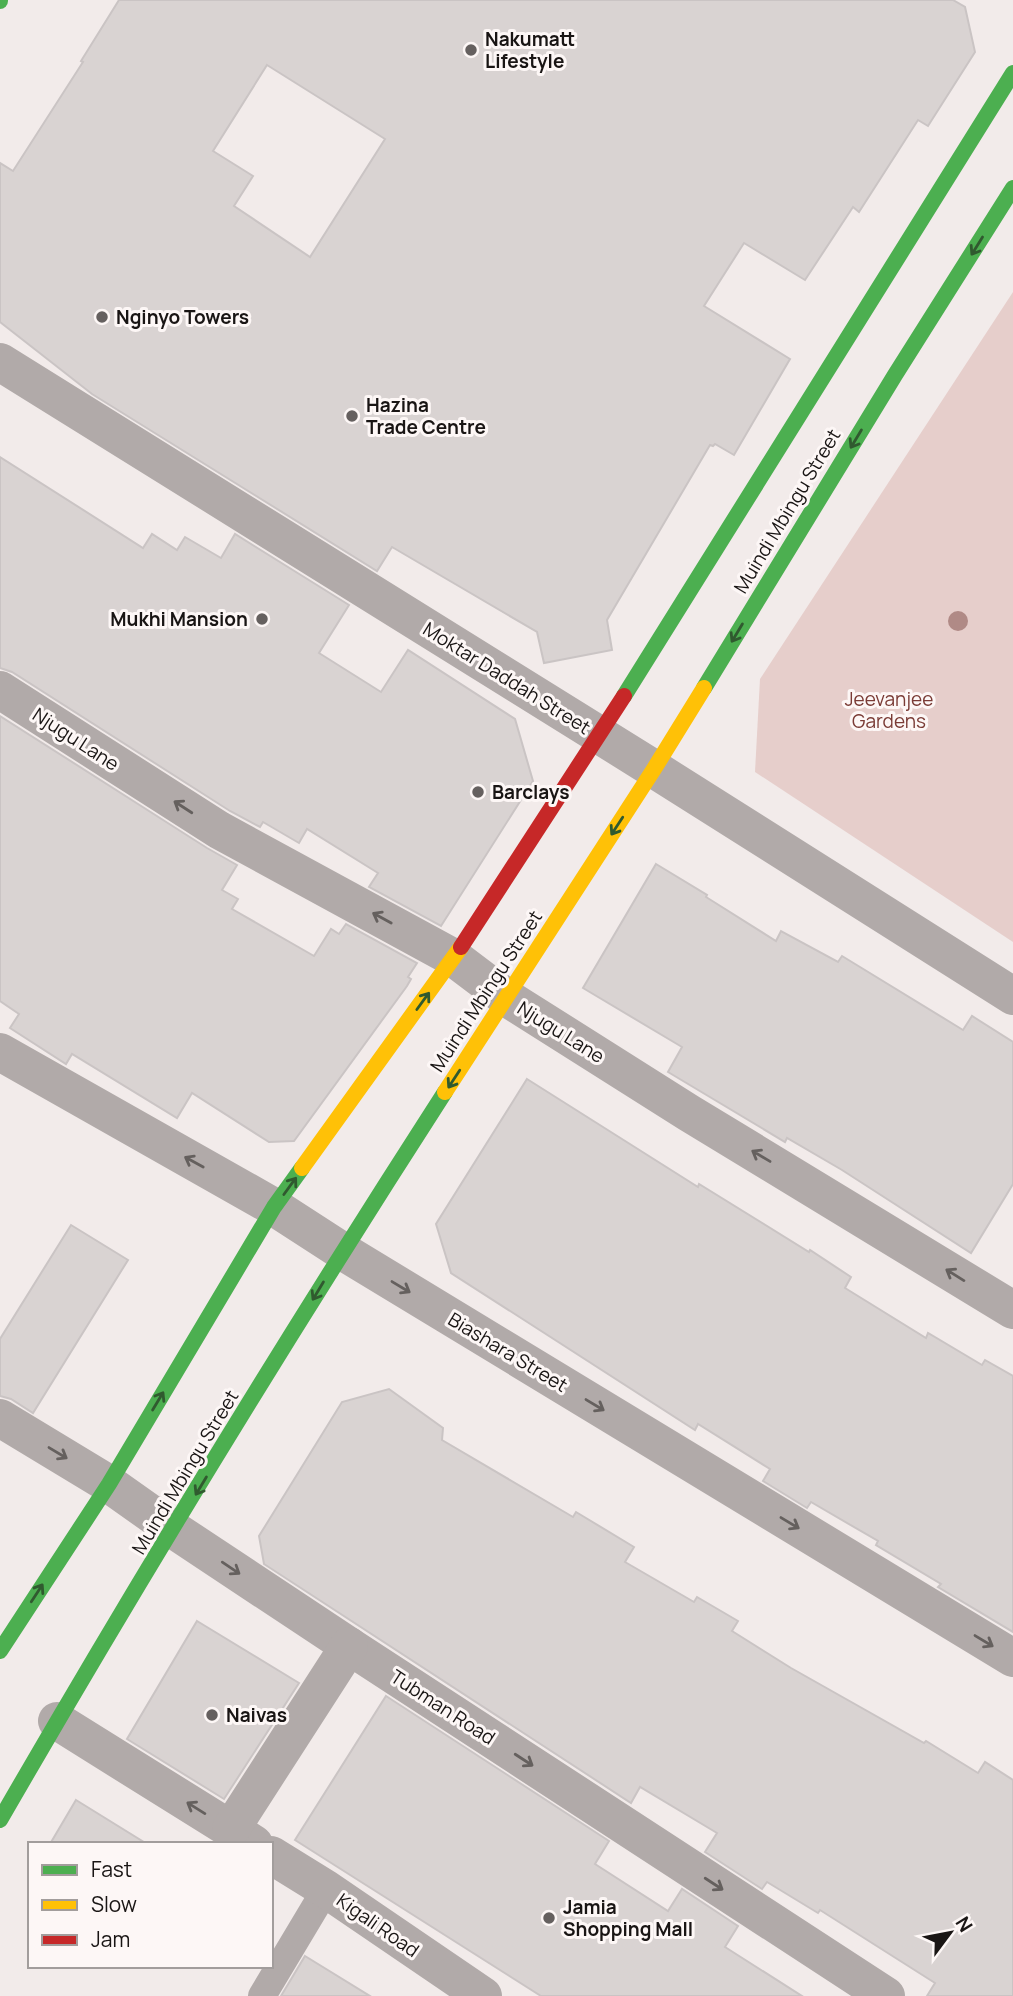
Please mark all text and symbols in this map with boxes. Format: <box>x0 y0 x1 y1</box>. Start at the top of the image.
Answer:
place label: Nakumatt Lifestyle <box>485 26 575 74</box>
marker: Nakumatt Lifestyle <box>463 42 479 58</box>
one-way arrow <box>969 235 983 255</box>
place label: Nginyo Towers <box>116 304 249 330</box>
marker: Nginyo Towers <box>94 309 110 325</box>
place label: Hazina Trade Centre <box>366 392 486 440</box>
marker: Hazina Trade Centre <box>344 408 360 424</box>
street label: Muindi Mbingu Street <box>728 424 846 598</box>
one-way arrow <box>848 428 862 448</box>
place label: Mukhi Mansion <box>110 606 248 632</box>
marker: Mukhi Mansion <box>254 611 270 627</box>
street label: Moktar Daddah Street <box>418 616 596 740</box>
one-way arrow <box>730 622 744 642</box>
park label: Jeevanjee Gardens <box>845 686 933 734</box>
street label: Njugu Lane <box>28 701 124 777</box>
place label: Barclays <box>492 779 570 805</box>
marker: Barclays <box>470 784 486 800</box>
one-way arrow <box>174 800 193 815</box>
one-way arrow <box>610 816 624 835</box>
street label: Muindi Mbingu Street <box>424 905 548 1077</box>
one-way arrow <box>372 911 392 925</box>
one-way arrow <box>416 992 430 1011</box>
street label: Njugu Lane <box>513 995 609 1069</box>
one-way arrow <box>447 1069 461 1088</box>
one-way arrow <box>751 1149 771 1163</box>
one-way arrow <box>184 1155 204 1169</box>
one-way arrow <box>283 1177 297 1196</box>
one-way arrow <box>945 1267 965 1281</box>
one-way arrow <box>390 1280 410 1294</box>
one-way arrow <box>311 1281 325 1301</box>
street label: Biashara Street <box>443 1306 573 1398</box>
street label: Muindi Mbingu Street <box>126 1385 244 1559</box>
one-way arrow <box>152 1391 166 1411</box>
one-way arrow <box>585 1398 605 1412</box>
one-way arrow <box>48 1447 68 1461</box>
one-way arrow <box>194 1476 208 1496</box>
one-way arrow <box>779 1516 799 1530</box>
one-way arrow <box>221 1561 241 1575</box>
one-way arrow <box>31 1584 45 1604</box>
one-way arrow <box>974 1634 994 1648</box>
street label: Tubman Road <box>386 1663 500 1751</box>
place label: Naivas <box>226 1702 287 1728</box>
marker: Naivas <box>204 1707 220 1723</box>
one-way arrow <box>514 1753 533 1767</box>
one-way arrow <box>187 1800 206 1815</box>
legend <box>28 1842 273 1968</box>
text: Fast <box>91 1855 132 1883</box>
one-way arrow <box>704 1878 724 1892</box>
street label: Kigali Road <box>332 1887 424 1963</box>
text: Slow <box>91 1890 137 1918</box>
place label: Jamia Shopping Mall <box>563 1894 693 1942</box>
north arrow <box>915 1898 985 1968</box>
marker: Jamia Shopping Mall <box>541 1910 557 1926</box>
text: N <box>950 1911 979 1937</box>
text: Jam <box>91 1925 130 1953</box>

